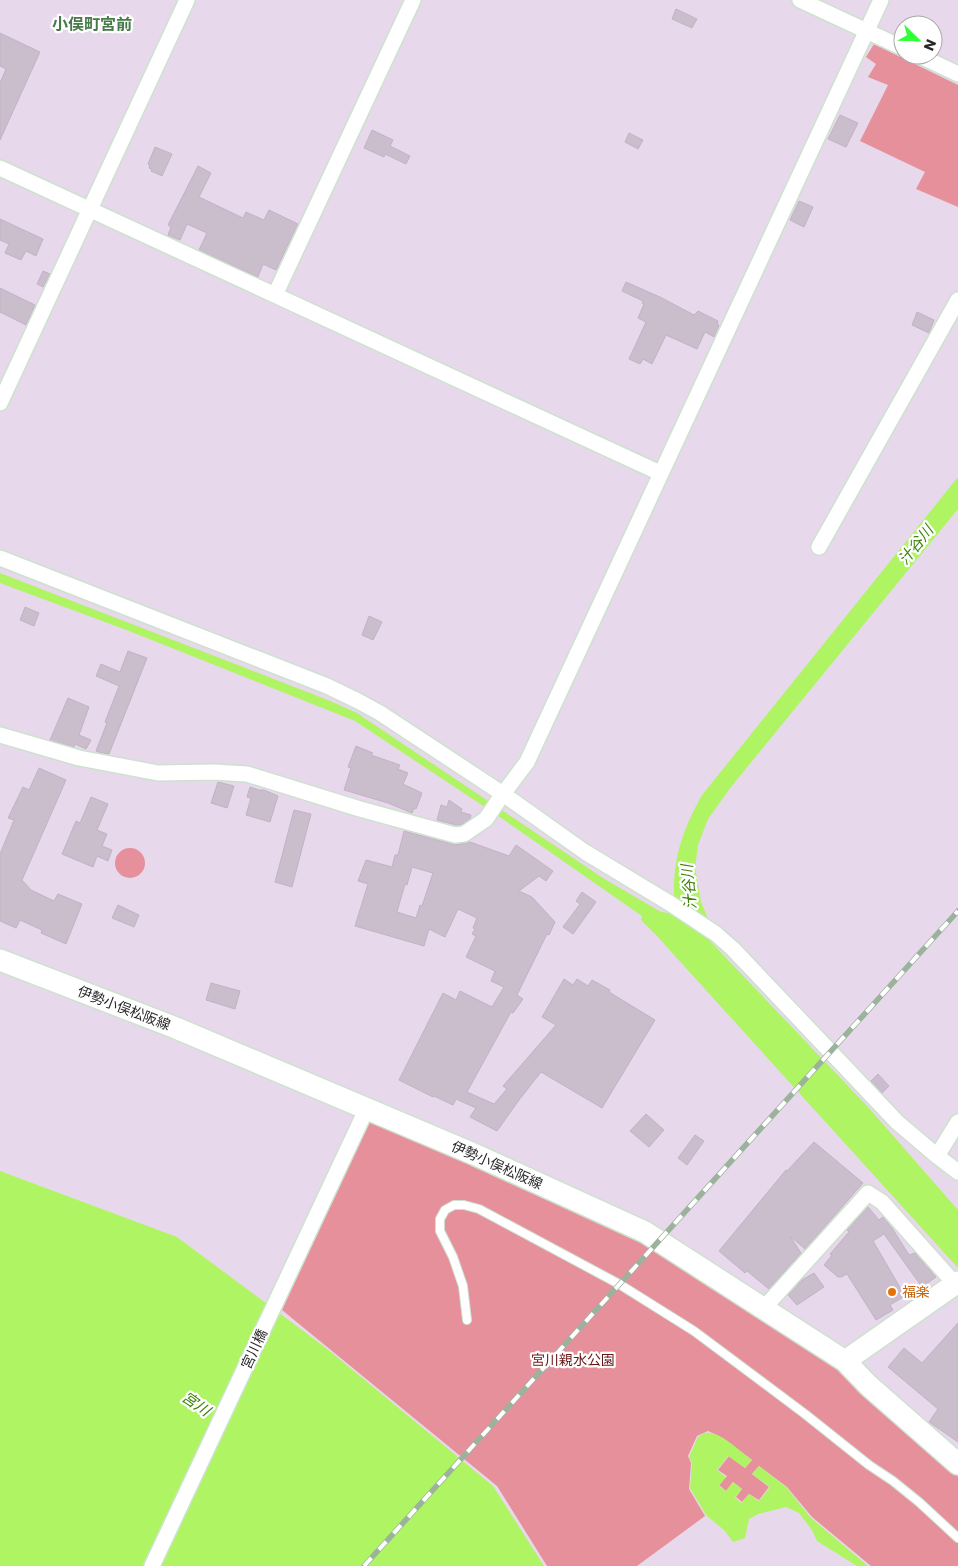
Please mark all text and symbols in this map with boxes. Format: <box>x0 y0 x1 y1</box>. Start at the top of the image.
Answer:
district label: 小俣町宮前 <box>52 13 132 36</box>
north arrow <box>893 15 943 65</box>
text: N <box>919 36 941 54</box>
water label: 汁谷川 <box>893 519 939 569</box>
water label: 汁谷川 <box>676 862 701 910</box>
street label: 伊勢小俣松阪線 <box>75 981 173 1035</box>
street label: 伊勢小俣松阪線 <box>448 1136 546 1194</box>
place label: 福楽 <box>902 1282 930 1302</box>
marker: 福楽 <box>886 1286 898 1298</box>
street label: 宮川橋 <box>236 1326 272 1372</box>
park label: 宮川親水公園 <box>531 1350 615 1370</box>
water label: 宮川 <box>178 1386 216 1422</box>

